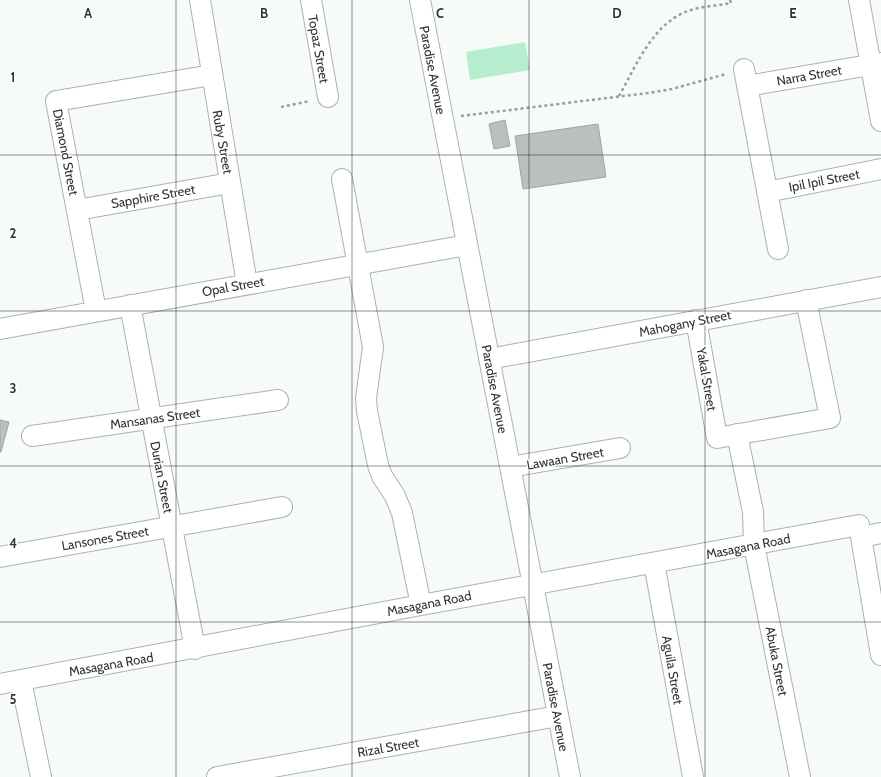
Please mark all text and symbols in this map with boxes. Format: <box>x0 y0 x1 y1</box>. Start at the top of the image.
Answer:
text: A <box>84 5 93 21</box>
text: B <box>260 5 268 21</box>
text: C <box>436 5 444 21</box>
text: D <box>612 5 622 21</box>
text: E <box>789 5 797 21</box>
street label: Topaz Street <box>305 14 333 85</box>
street label: Paradise Avenue <box>417 24 449 116</box>
street label: Narra Street <box>775 61 843 89</box>
text: 1 <box>11 69 15 85</box>
street label: Diamond Street <box>50 107 82 197</box>
street label: Ruby Street <box>210 109 237 176</box>
street label: Ipil Ipil Street <box>787 165 861 195</box>
street label: Sapphire Street <box>110 181 197 211</box>
text: 2 <box>10 225 17 241</box>
street label: Opal Street <box>201 273 266 299</box>
street label: Mahogany Street <box>638 306 733 340</box>
street label: Paradise Avenue <box>479 343 511 435</box>
street label: Yakal Street <box>693 345 721 413</box>
text: 3 <box>9 380 17 396</box>
street label: Mansanas Street <box>109 404 202 432</box>
street label: Durian Street <box>147 440 177 515</box>
street label: Lawaan Street <box>525 443 605 473</box>
street label: Lansones Street <box>60 522 150 554</box>
street label: Masagana Road <box>704 530 792 562</box>
text: 4 <box>9 535 17 551</box>
street label: Masagana Road <box>385 587 473 619</box>
street label: Abuka Street <box>762 625 792 698</box>
street label: Aguila Street <box>659 634 687 706</box>
street label: Masagana Road <box>67 649 155 679</box>
street label: Paradise Avenue <box>540 661 572 753</box>
text: 5 <box>10 691 17 707</box>
street label: Rizal Street <box>356 734 421 760</box>

